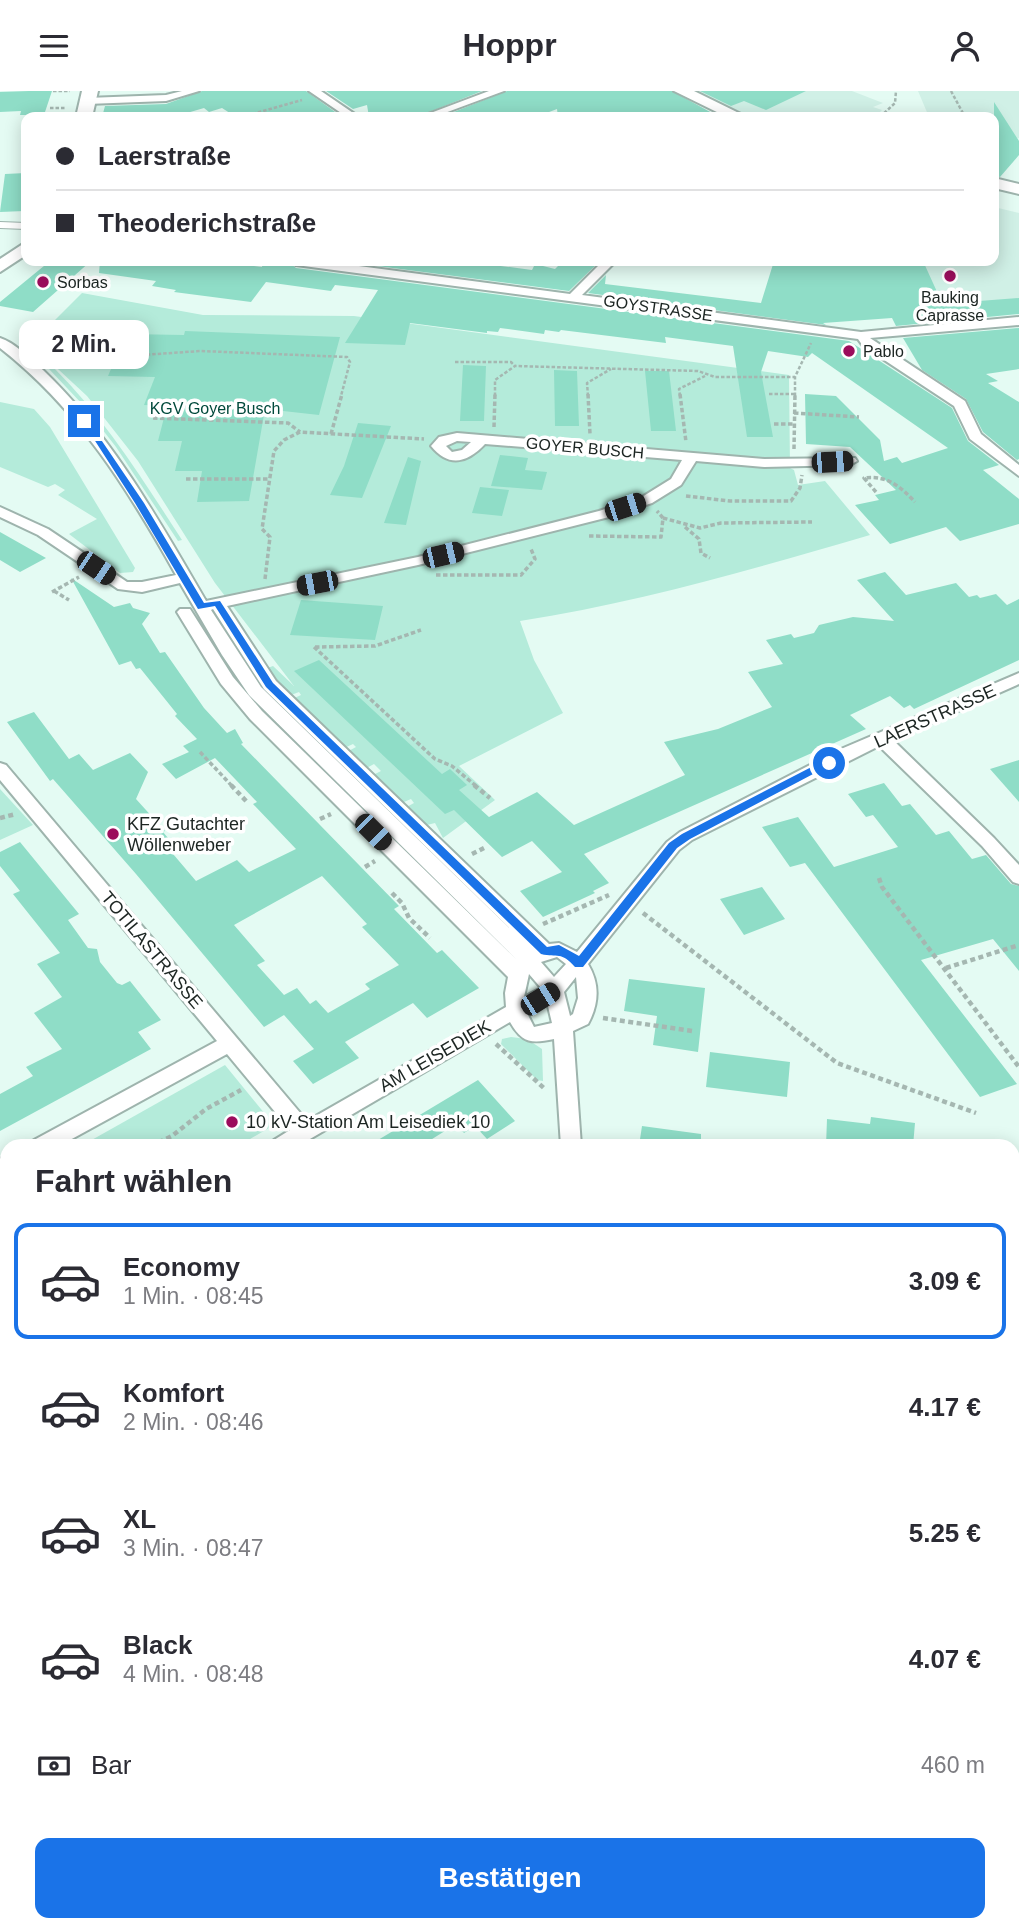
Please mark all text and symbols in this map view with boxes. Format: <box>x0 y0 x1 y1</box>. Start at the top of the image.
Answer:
icon: menu <box>35 27 73 65</box>
text: Hoppr <box>462 27 557 63</box>
icon: person <box>946 27 984 65</box>
text: Laerstraße <box>98 141 231 171</box>
text: Theoderichstraße <box>98 208 316 238</box>
marker: Bauking Caprasse <box>942 268 958 284</box>
marker: Sorbas <box>35 274 51 290</box>
place label: Sorbas <box>57 274 108 291</box>
place label: Bauking Caprasse <box>916 289 984 324</box>
street label: GOYSTRASSE <box>602 292 714 324</box>
callout: 2 Min. <box>19 320 149 369</box>
text: 2 Min. <box>51 331 117 357</box>
marker: Pablo <box>841 343 857 359</box>
place label: Pablo <box>863 343 904 360</box>
park label: KGV Goyer Busch <box>150 400 280 417</box>
route end <box>68 405 100 437</box>
street label: GOYER BUSCH <box>525 434 645 462</box>
car <box>811 450 854 474</box>
car <box>602 491 649 523</box>
car <box>421 540 466 570</box>
car <box>73 548 120 588</box>
car <box>295 569 340 597</box>
street label: LAERSTRASSE <box>871 680 999 752</box>
route start <box>813 747 845 779</box>
car <box>351 810 396 854</box>
place label: KFZ Gutachter Wöllenweber <box>127 814 245 855</box>
marker: KFZ Gutachter Wöllenweber <box>105 826 121 842</box>
street label: TOTILASTRASSE <box>97 887 207 1013</box>
car <box>517 979 564 1019</box>
street label: AM LEISEDIEK <box>376 1016 494 1096</box>
place label: 10 kV-Station Am Leisediek 10 <box>246 1112 490 1132</box>
marker: 10 kV-Station Am Leisediek 10 <box>224 1114 240 1130</box>
text: Fahrt wählen <box>35 1163 232 1199</box>
icon: car <box>39 1250 102 1313</box>
text: Economy <box>123 1252 240 1282</box>
text: 3.09 € <box>909 1266 981 1296</box>
text: 1 Min. · 08:45 <box>123 1283 264 1309</box>
icon: car <box>39 1376 102 1439</box>
text: Komfort <box>123 1378 224 1408</box>
text: 4.17 € <box>909 1392 981 1422</box>
text: 2 Min. · 08:46 <box>123 1409 264 1435</box>
icon: car <box>39 1502 102 1565</box>
text: XL <box>123 1504 156 1534</box>
text: 5.25 € <box>909 1518 981 1548</box>
text: 3 Min. · 08:47 <box>123 1535 264 1561</box>
icon: car <box>39 1628 102 1691</box>
text: Black <box>123 1630 192 1660</box>
text: 4.07 € <box>909 1644 981 1674</box>
text: 4 Min. · 08:48 <box>123 1661 264 1687</box>
icon: cash <box>35 1747 73 1785</box>
text: Bar <box>91 1750 131 1780</box>
text: 460 m <box>921 1752 985 1778</box>
button: Bestätigen <box>35 1838 985 1918</box>

